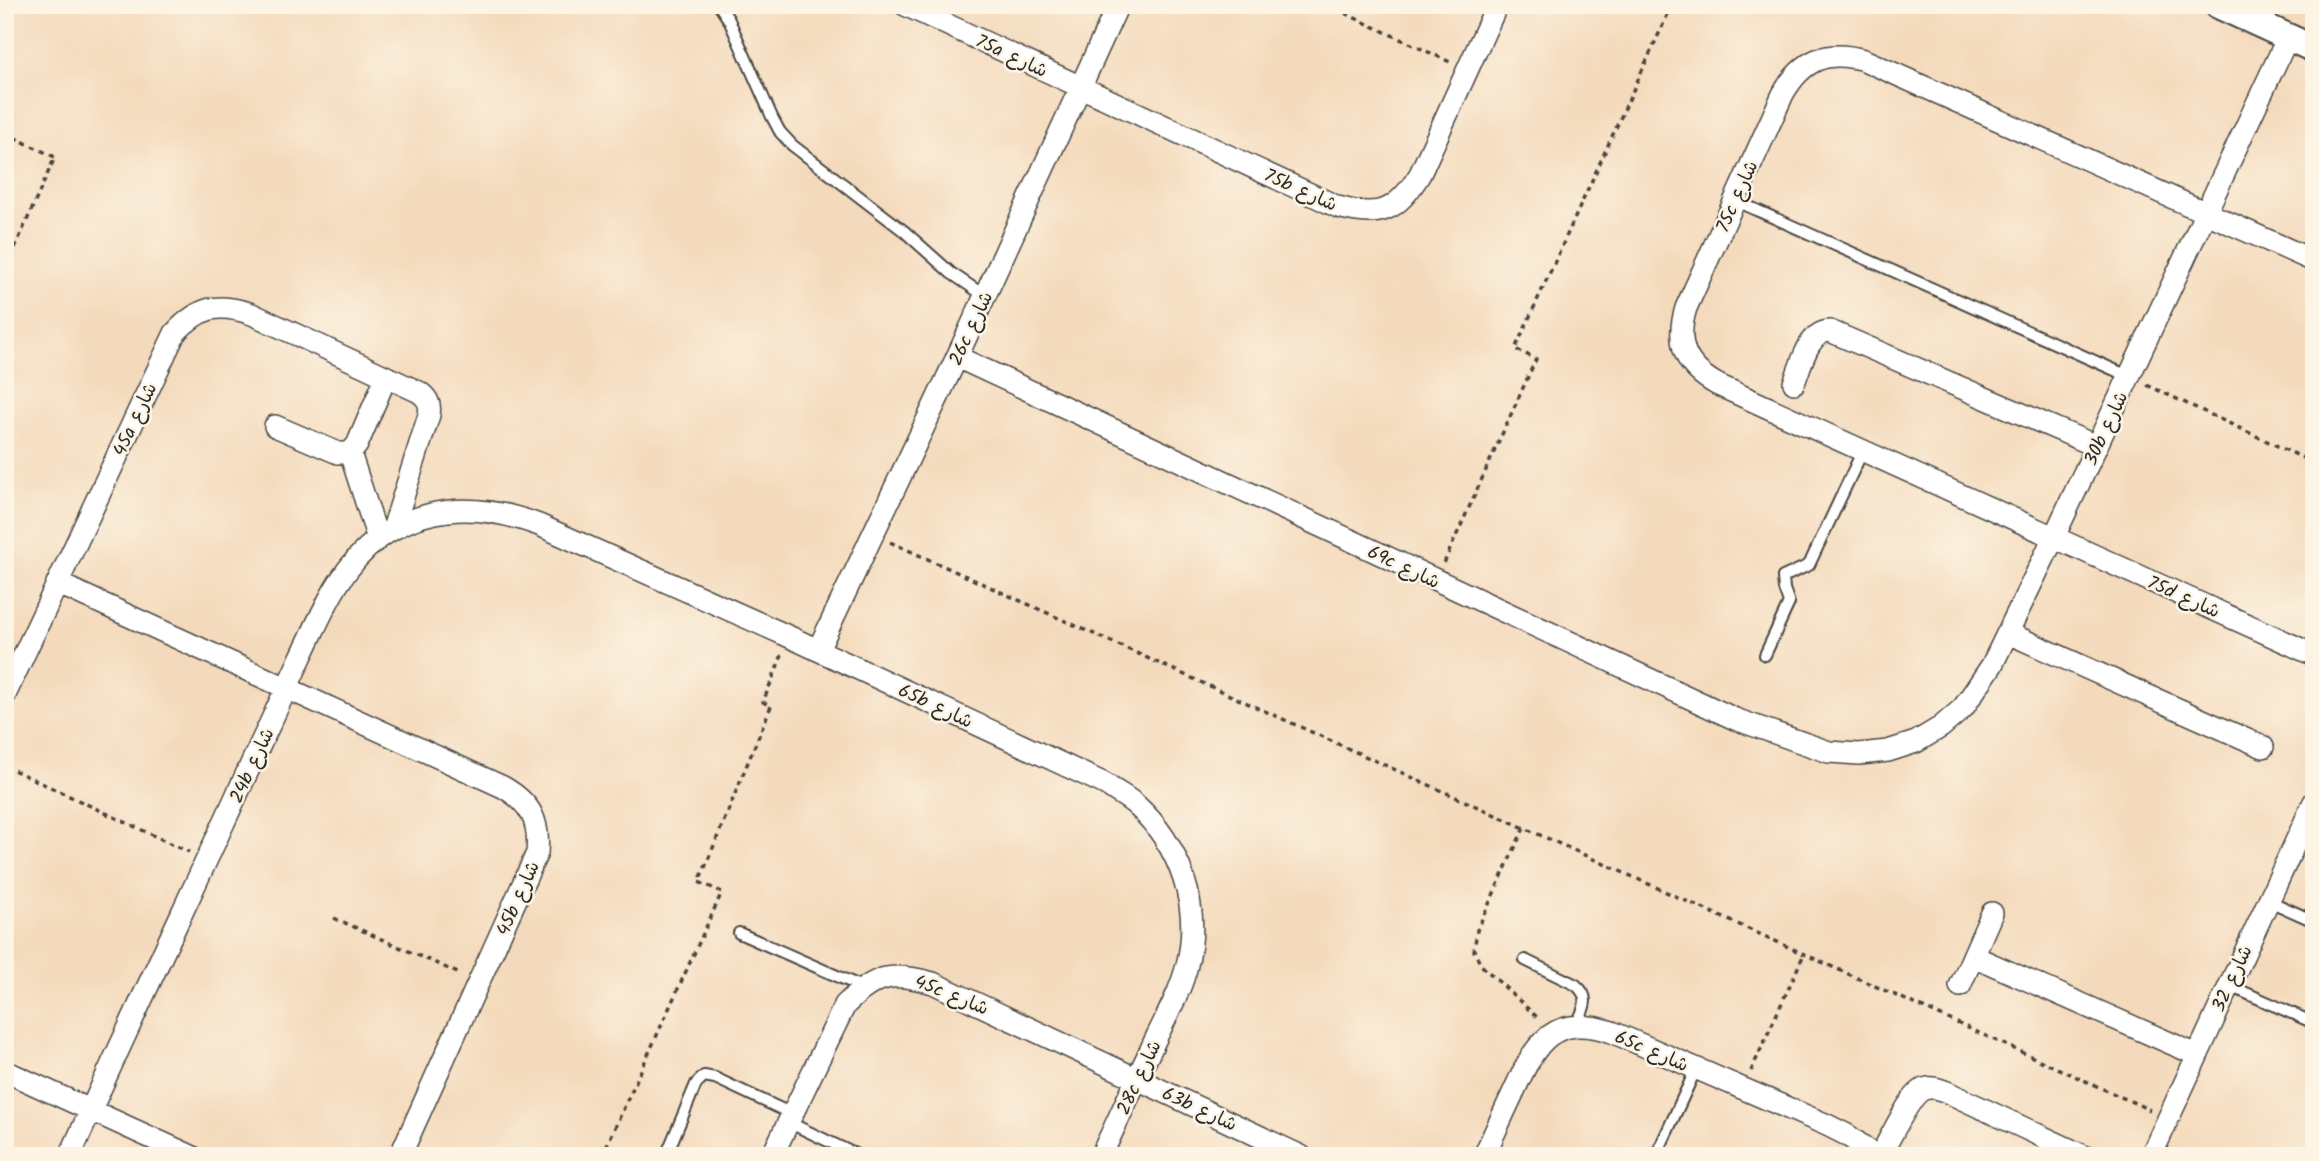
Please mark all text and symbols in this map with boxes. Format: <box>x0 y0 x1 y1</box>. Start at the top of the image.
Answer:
street label: 75a شارع <box>970 27 1052 87</box>
street label: 75c شارع <box>1709 156 1767 238</box>
street label: 75b شارع <box>1259 161 1342 220</box>
street label: 26c شارع <box>942 287 1002 371</box>
street label: 45a شارع <box>106 378 166 462</box>
street label: 30b شارع <box>2077 387 2137 471</box>
street label: 69c شارع <box>1362 538 1444 598</box>
street label: 75d شارع <box>2142 568 2225 627</box>
street label: 65b شارع <box>893 676 978 737</box>
street label: 24b شارع <box>222 723 283 809</box>
street label: 45b شارع <box>489 856 549 941</box>
street label: شارع 32 <box>2204 940 2261 1017</box>
street label: 45c شارع <box>910 967 993 1024</box>
street label: 65c شارع <box>1609 1023 1693 1081</box>
street label: 28c شارع <box>1109 1035 1170 1120</box>
street label: 63b شارع <box>1156 1079 1242 1140</box>

